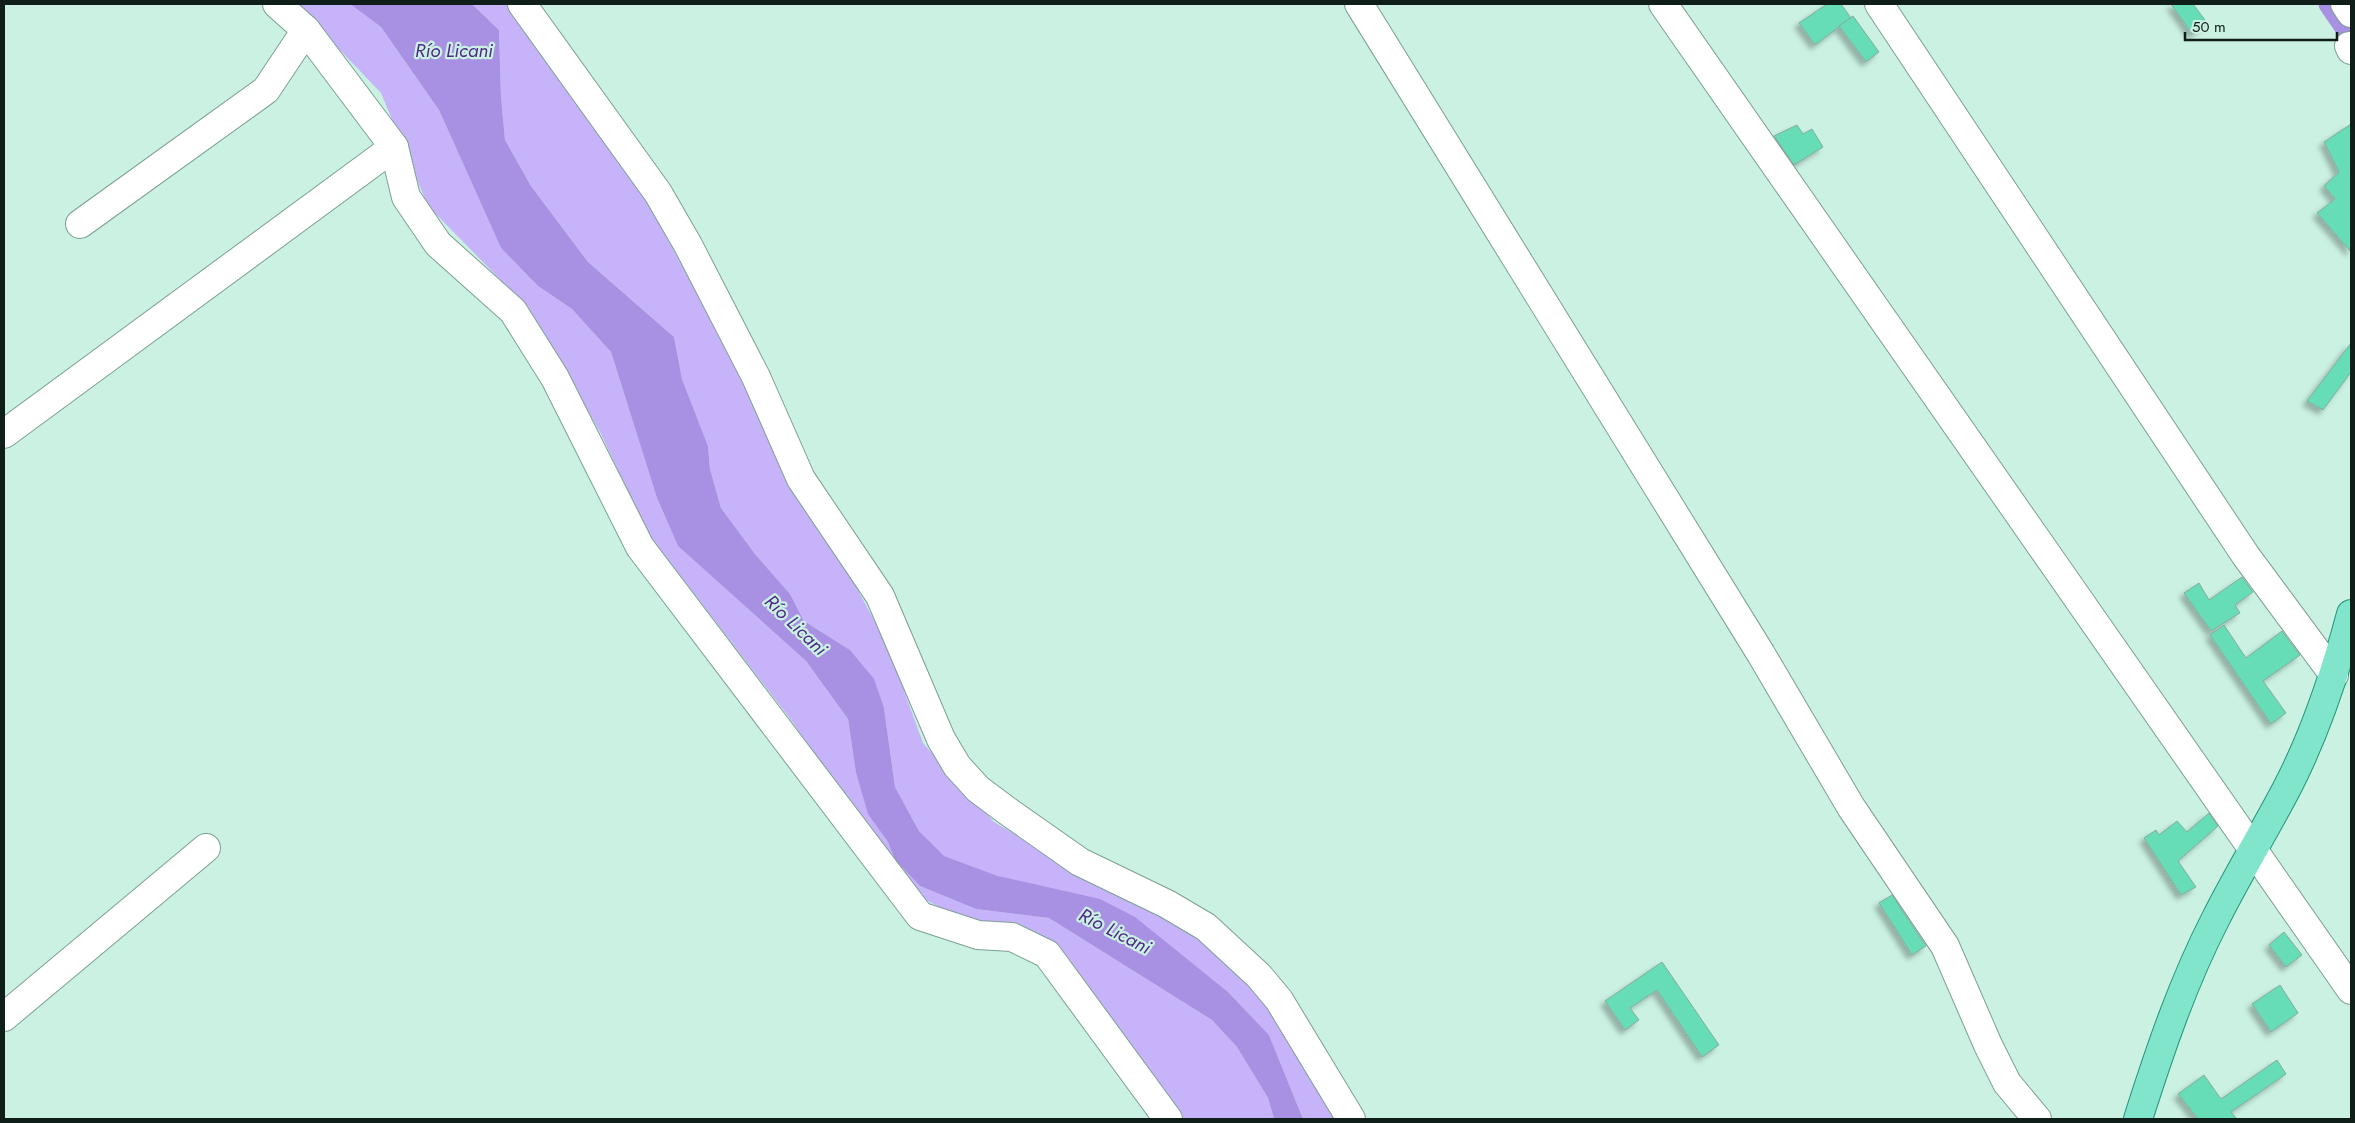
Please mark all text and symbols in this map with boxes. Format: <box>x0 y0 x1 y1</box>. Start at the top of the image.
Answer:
scale bar <box>2185 10 2338 42</box>
text: 50 m <box>2192 16 2226 38</box>
water label: Río Licani <box>415 37 494 64</box>
water label: Río Licani <box>759 588 834 663</box>
water label: Río Licani <box>1074 901 1157 961</box>

